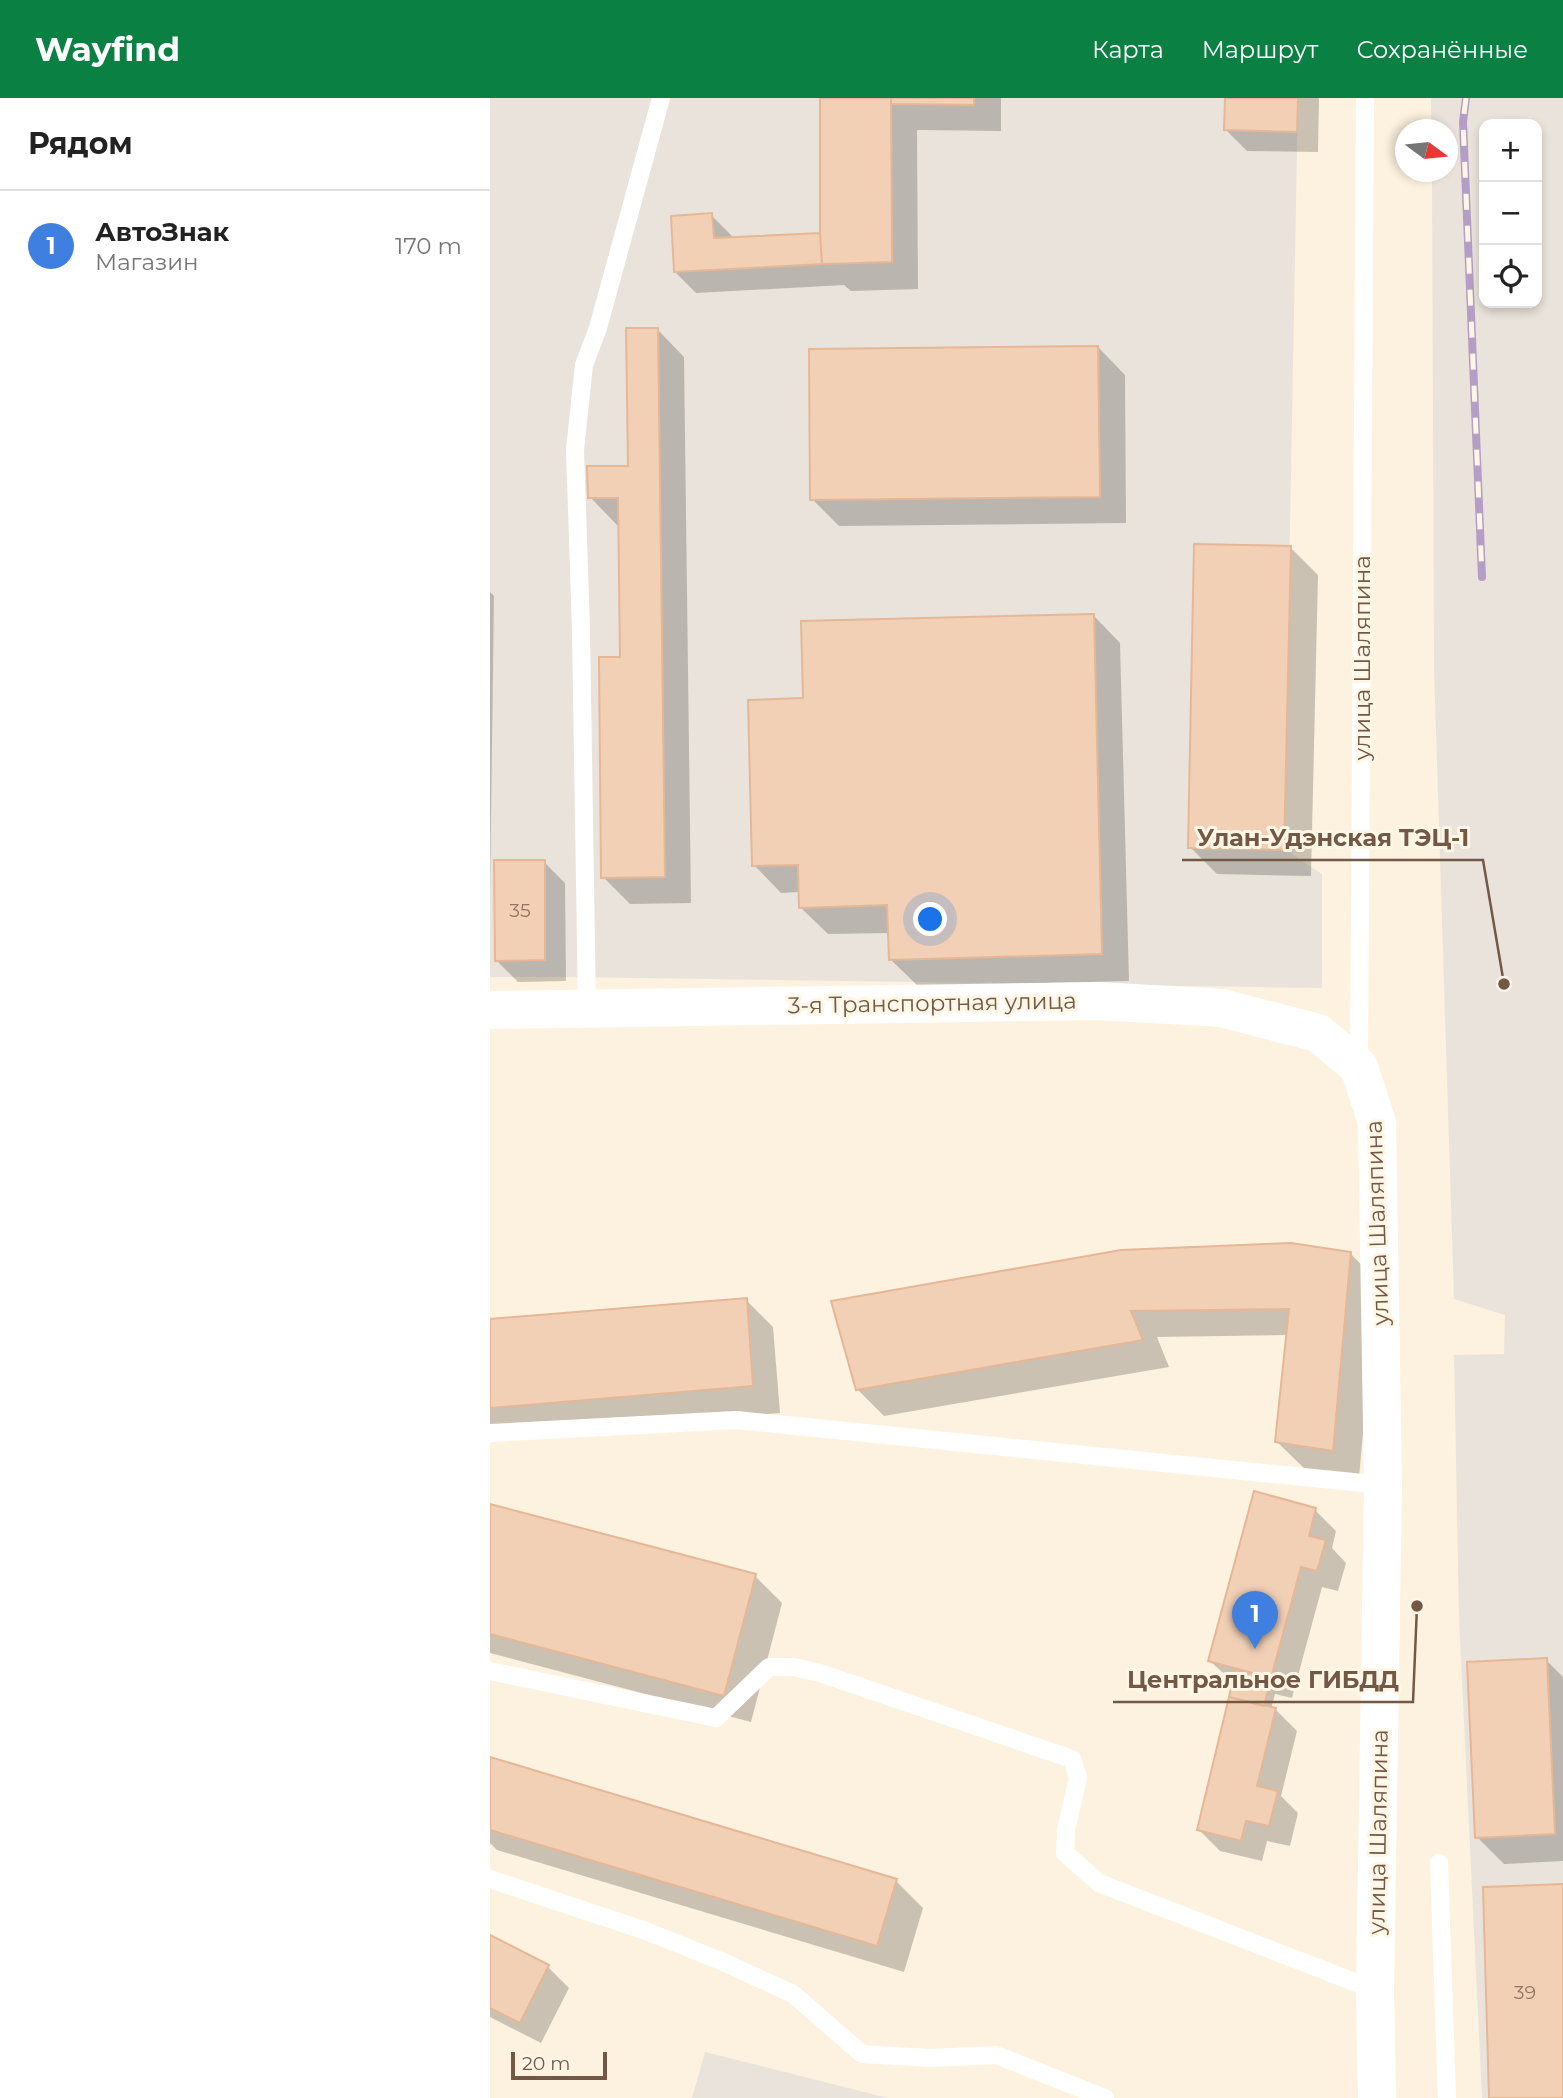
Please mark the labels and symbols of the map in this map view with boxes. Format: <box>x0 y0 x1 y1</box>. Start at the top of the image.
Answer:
north arrow <box>1395 119 1458 182</box>
street label: улица Шаляпина <box>1348 555 1376 762</box>
callout: Улан-Удэнская ТЭЦ-1 <box>1182 815 1483 860</box>
text: Улан-Удэнская ТЭЦ-1 <box>1197 823 1469 852</box>
house number: 35 <box>509 899 531 922</box>
your location <box>913 902 947 936</box>
street label: 3-я Транспортная улица <box>787 986 1077 1020</box>
street label: улица Шаляпина <box>1359 1120 1395 1327</box>
pin: 1 <box>1232 1591 1278 1649</box>
callout: Центральное ГИБДД <box>1113 1657 1413 1702</box>
text: Центральное ГИБДД <box>1127 1665 1399 1694</box>
street label: улица Шаляпина <box>1362 1729 1394 1936</box>
house number: 39 <box>1514 1981 1536 2004</box>
scale bar <box>511 2049 607 2081</box>

